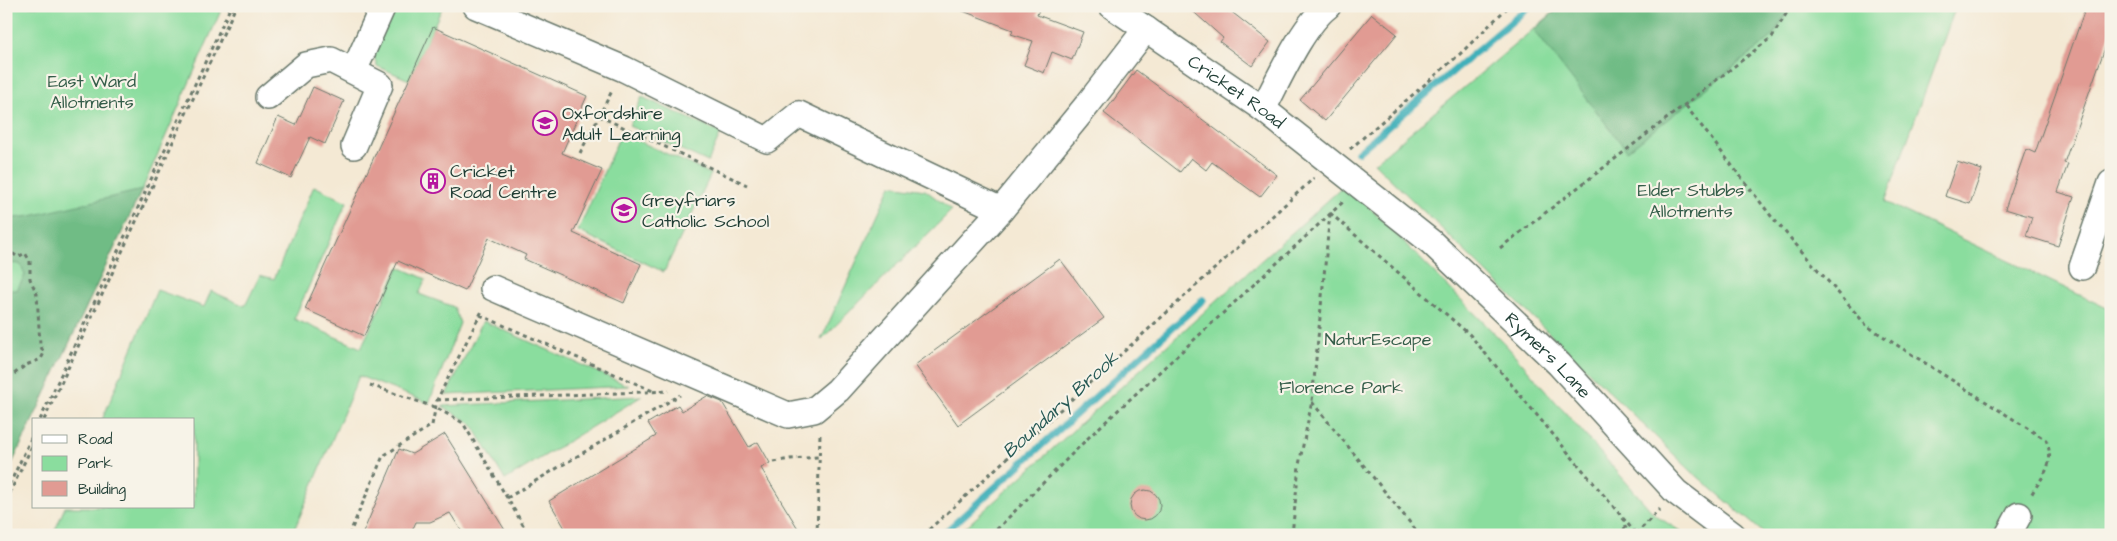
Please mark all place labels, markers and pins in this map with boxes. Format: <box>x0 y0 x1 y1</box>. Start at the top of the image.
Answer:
place label: Oxfordshire Adult Learning <box>562 101 681 148</box>
school or university icon: Oxfordshire Adult Learning <box>532 110 558 136</box>
place label: Cricket Road Centre <box>450 159 557 205</box>
building icon: Cricket Road Centre <box>420 168 446 194</box>
place label: Greyfriars Catholic School <box>642 188 769 234</box>
school or university icon: Greyfriars Catholic School <box>611 197 637 223</box>

